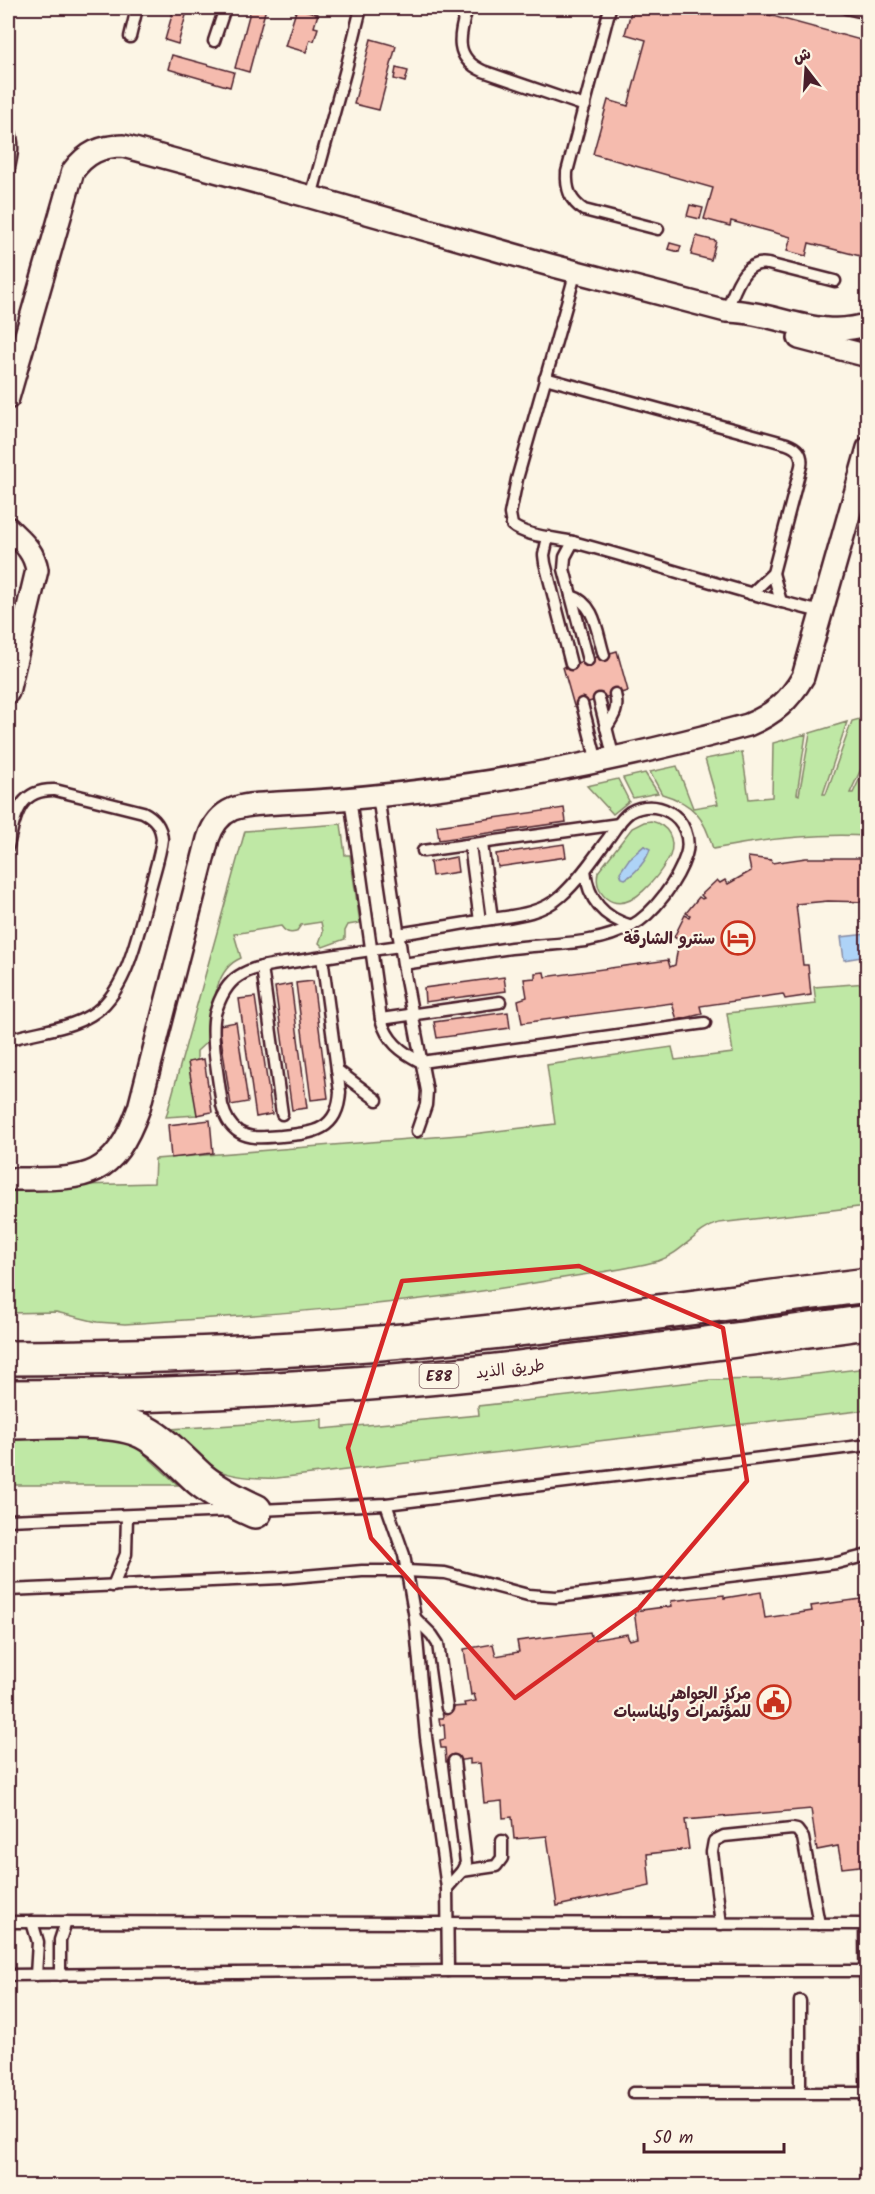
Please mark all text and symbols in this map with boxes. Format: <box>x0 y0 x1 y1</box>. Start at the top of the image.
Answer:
north arrow <box>776 39 836 99</box>
text: ش <box>790 42 814 71</box>
hotel icon: سنترو الشارقة <box>720 920 756 956</box>
place label: سنترو الشارقة <box>623 927 715 952</box>
street label: طريق الذيد <box>474 1353 546 1386</box>
road number: E88 <box>420 1364 458 1388</box>
place label: مركز الجواهر للمؤتمرات والمناسبات <box>613 1682 751 1725</box>
public building icon: مركز الجواهر للمؤتمرات والمناسبات <box>756 1684 792 1720</box>
scale bar <box>644 2116 784 2154</box>
text: 50 m <box>653 2124 693 2153</box>

